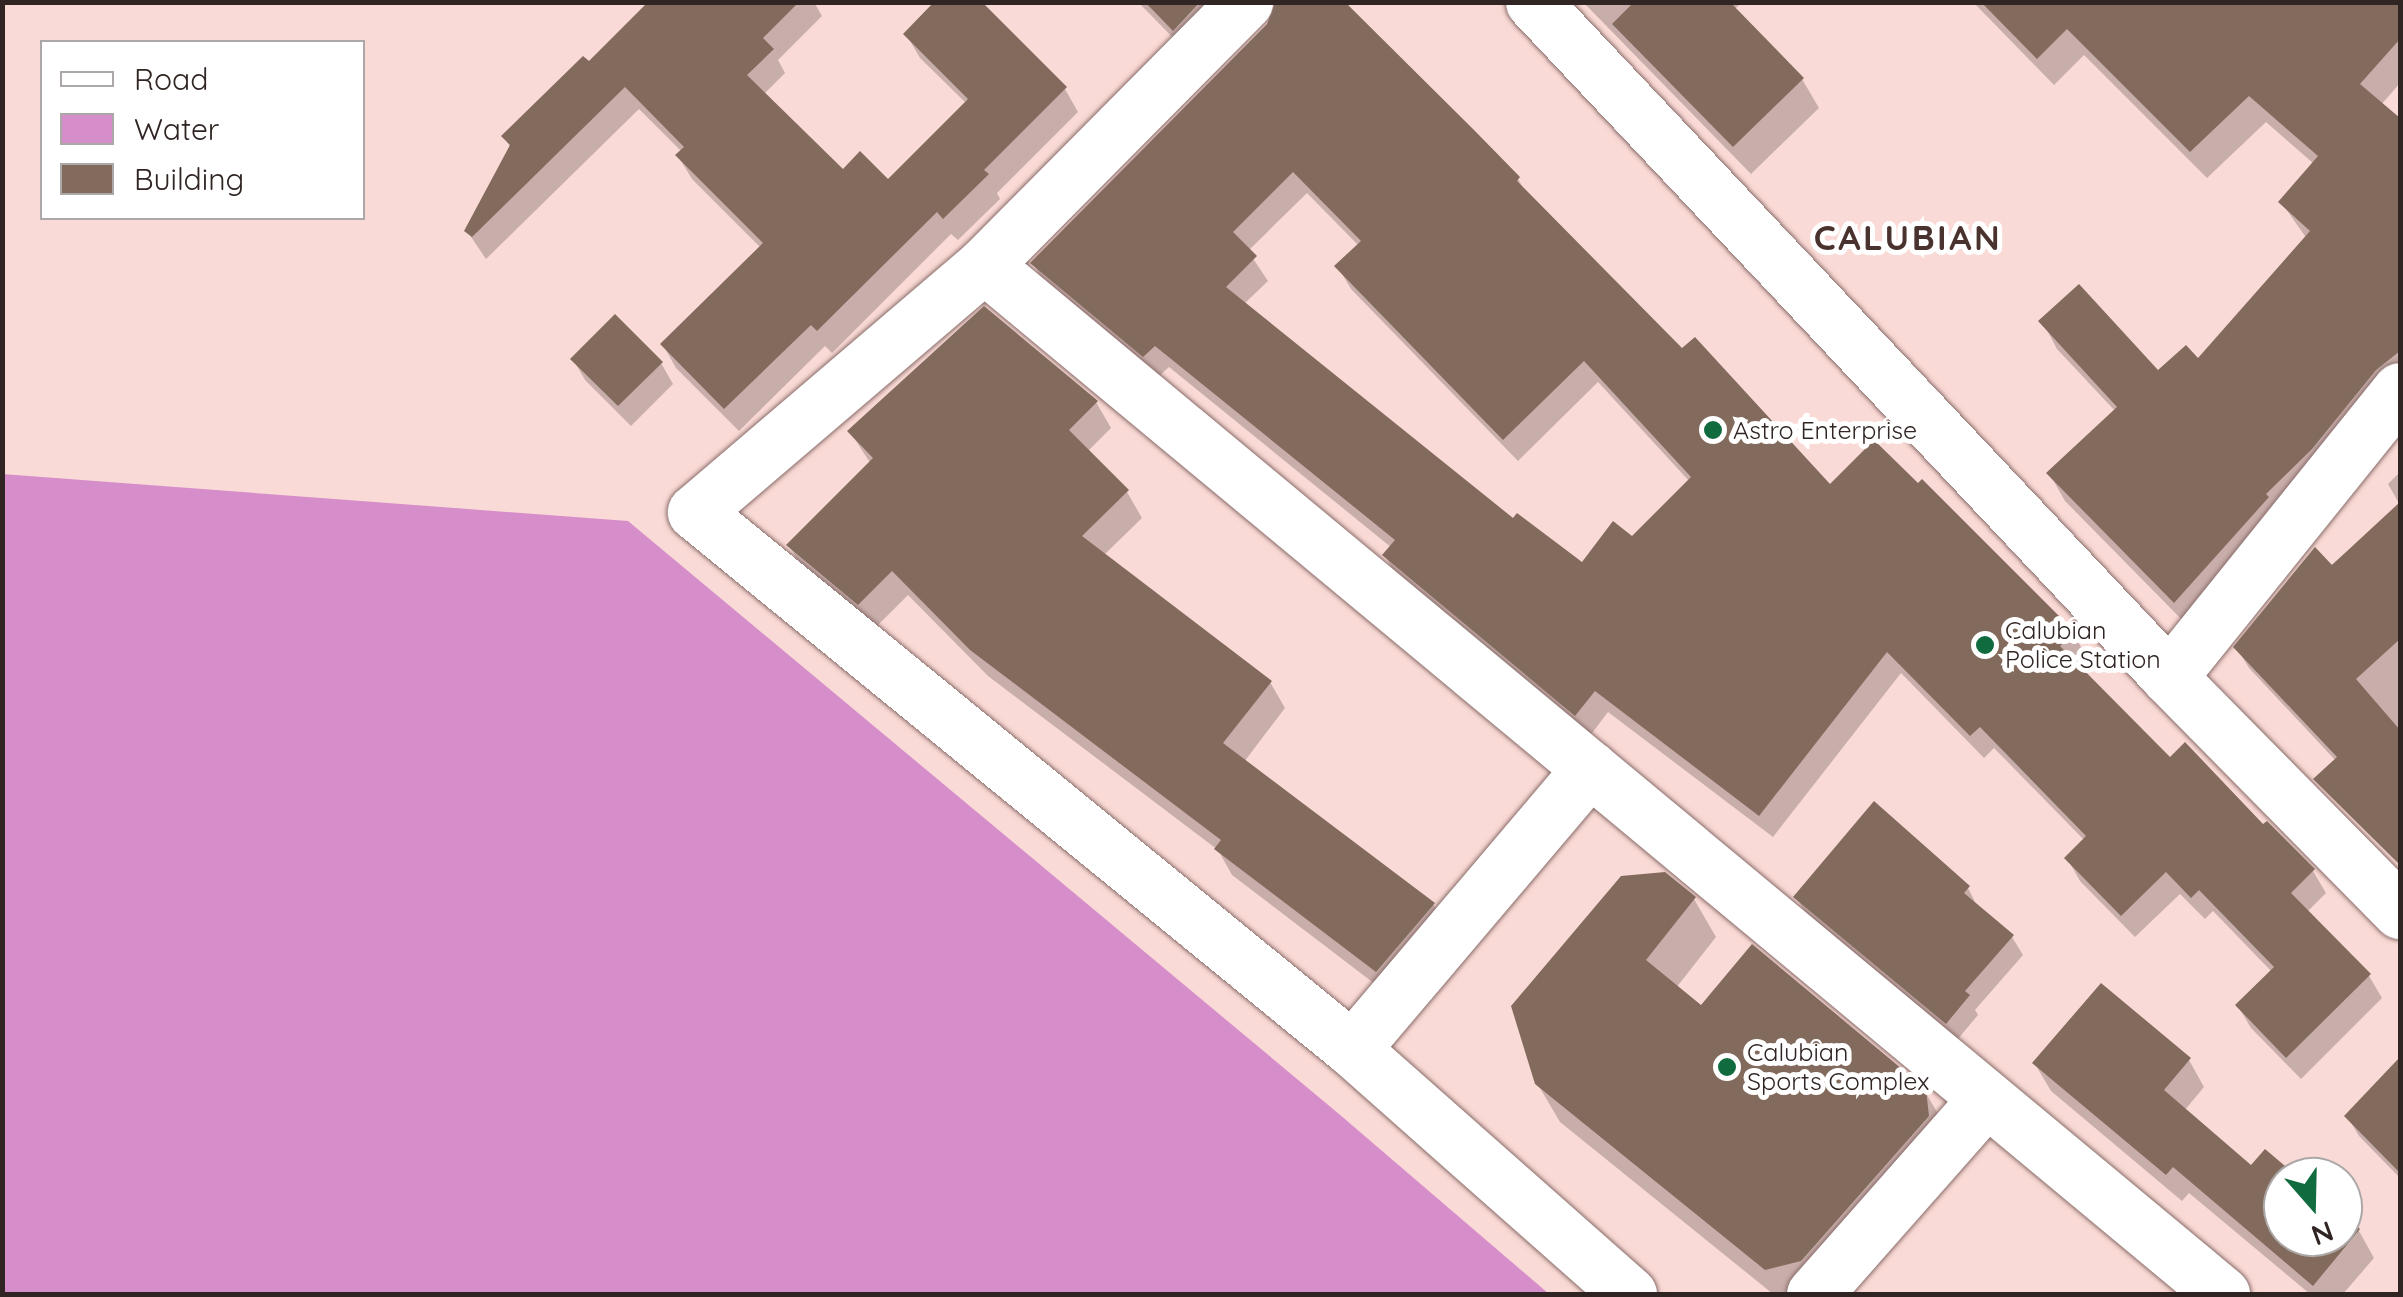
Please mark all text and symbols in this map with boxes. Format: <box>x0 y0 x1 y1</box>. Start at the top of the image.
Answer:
legend <box>40 40 365 220</box>
text: Road <box>134 60 208 98</box>
text: Water <box>134 110 219 148</box>
text: Building <box>134 160 244 198</box>
district label: CALUBIAN <box>1814 216 2002 258</box>
place label: Astro Enterprise <box>1733 415 1917 445</box>
marker: Astro Enterprise <box>1702 419 1724 441</box>
place label: Calubian Police Station <box>2005 616 2161 675</box>
marker: Calubian Police Station <box>1974 634 1996 656</box>
place label: Calubian Sports Complex <box>1747 1038 1929 1097</box>
marker: Calubian Sports Complex <box>1716 1056 1738 1078</box>
north arrow <box>2263 1157 2363 1257</box>
text: N <box>2307 1214 2338 1254</box>

